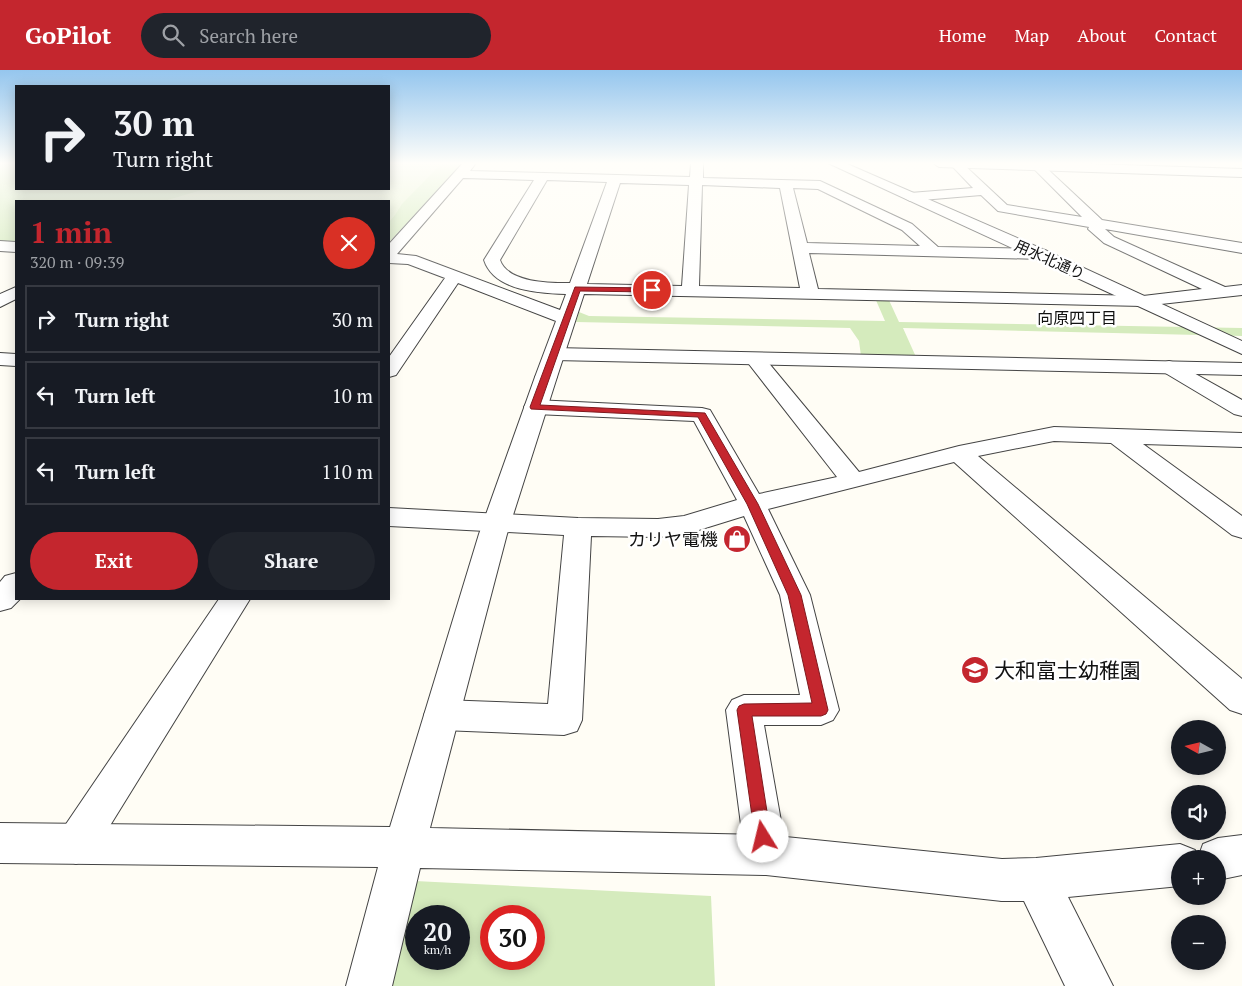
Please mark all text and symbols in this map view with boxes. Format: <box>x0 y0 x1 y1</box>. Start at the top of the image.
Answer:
search box <box>141 13 491 58</box>
text: GoPilot <box>25 19 111 51</box>
icon: search <box>159 21 187 49</box>
text: Search here <box>199 23 298 48</box>
text: Home <box>939 23 986 47</box>
text: Map <box>1014 23 1049 47</box>
text: About <box>1077 23 1126 47</box>
text: Contact <box>1154 23 1217 47</box>
text: 30 m <box>113 100 194 146</box>
icon: right <box>30 105 95 170</box>
text: Turn right <box>113 144 213 173</box>
text: 1 min <box>30 212 112 252</box>
button: close <box>323 217 375 269</box>
street label: 用水北通り <box>1012 235 1088 283</box>
text: 320 m · 09:39 <box>30 251 124 273</box>
pin <box>631 269 673 311</box>
icon: arrive <box>638 276 666 304</box>
icon: right <box>32 305 60 333</box>
text: Turn right <box>75 307 169 332</box>
text: 30 m <box>332 307 373 332</box>
district label: 向原四丁目 <box>1037 307 1117 329</box>
icon: left <box>32 381 60 409</box>
text: Turn left <box>75 383 156 408</box>
text: 10 m <box>332 383 373 408</box>
icon: left <box>32 457 60 485</box>
text: Turn left <box>75 459 156 484</box>
text: 110 m <box>322 459 373 484</box>
shop icon: カリヤ電機 <box>722 524 752 554</box>
place label: カリヤ電機 <box>628 527 718 551</box>
button: Exit <box>30 532 198 590</box>
button: Share <box>208 532 375 590</box>
school or university icon: 大和富士幼稚園 <box>960 655 990 685</box>
place label: 大和富士幼稚園 <box>994 656 1141 684</box>
north arrow <box>1171 720 1226 775</box>
map controls <box>1171 720 1226 970</box>
button: sound <box>1171 785 1226 840</box>
position arrow <box>736 810 788 862</box>
button: + <box>1171 850 1226 905</box>
speed limit sign: 30 <box>480 905 545 970</box>
text: 20 <box>423 915 452 948</box>
button: − <box>1171 915 1226 970</box>
text: km/h <box>424 942 451 957</box>

